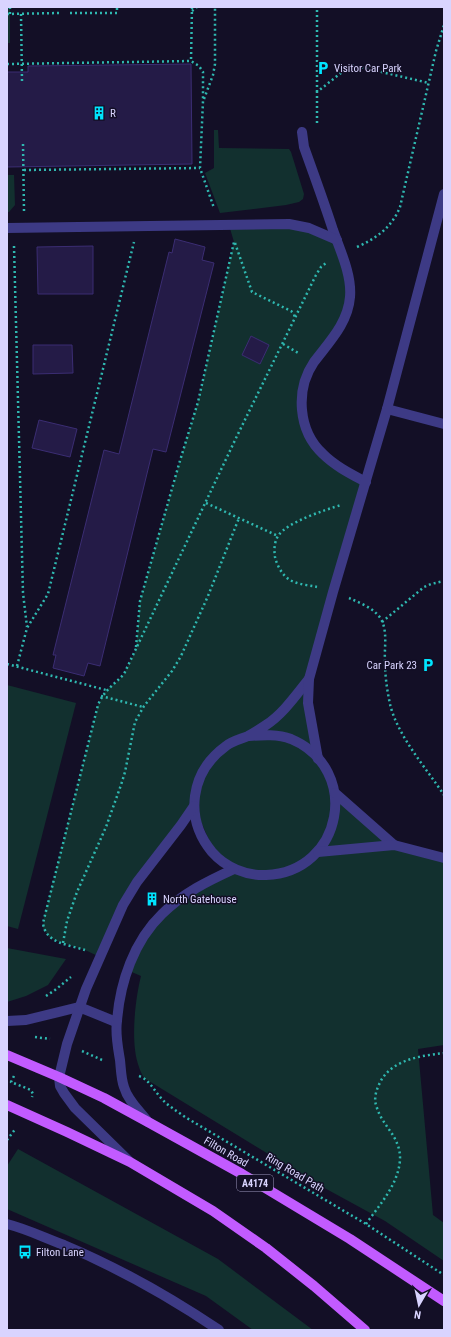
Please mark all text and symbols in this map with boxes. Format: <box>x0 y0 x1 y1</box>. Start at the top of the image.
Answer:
parking icon: Visitor Car Park <box>315 60 331 76</box>
place label: Visitor Car Park <box>334 62 402 75</box>
building icon: R <box>91 105 107 121</box>
place label: R <box>110 107 116 120</box>
parking icon: Car Park 23 <box>420 657 436 673</box>
place label: Car Park 23 <box>367 659 417 672</box>
building icon: North Gatehouse <box>144 891 160 907</box>
place label: North Gatehouse <box>163 893 237 906</box>
street label: Filton Road <box>202 1134 250 1170</box>
street label: Ring Road Path <box>263 1150 327 1196</box>
road number: A4174 <box>237 1175 273 1191</box>
bus stop icon: Filton Lane <box>17 1244 33 1260</box>
place label: Filton Lane <box>36 1246 84 1259</box>
north arrow <box>399 1285 439 1325</box>
text: N <box>413 1307 422 1321</box>

